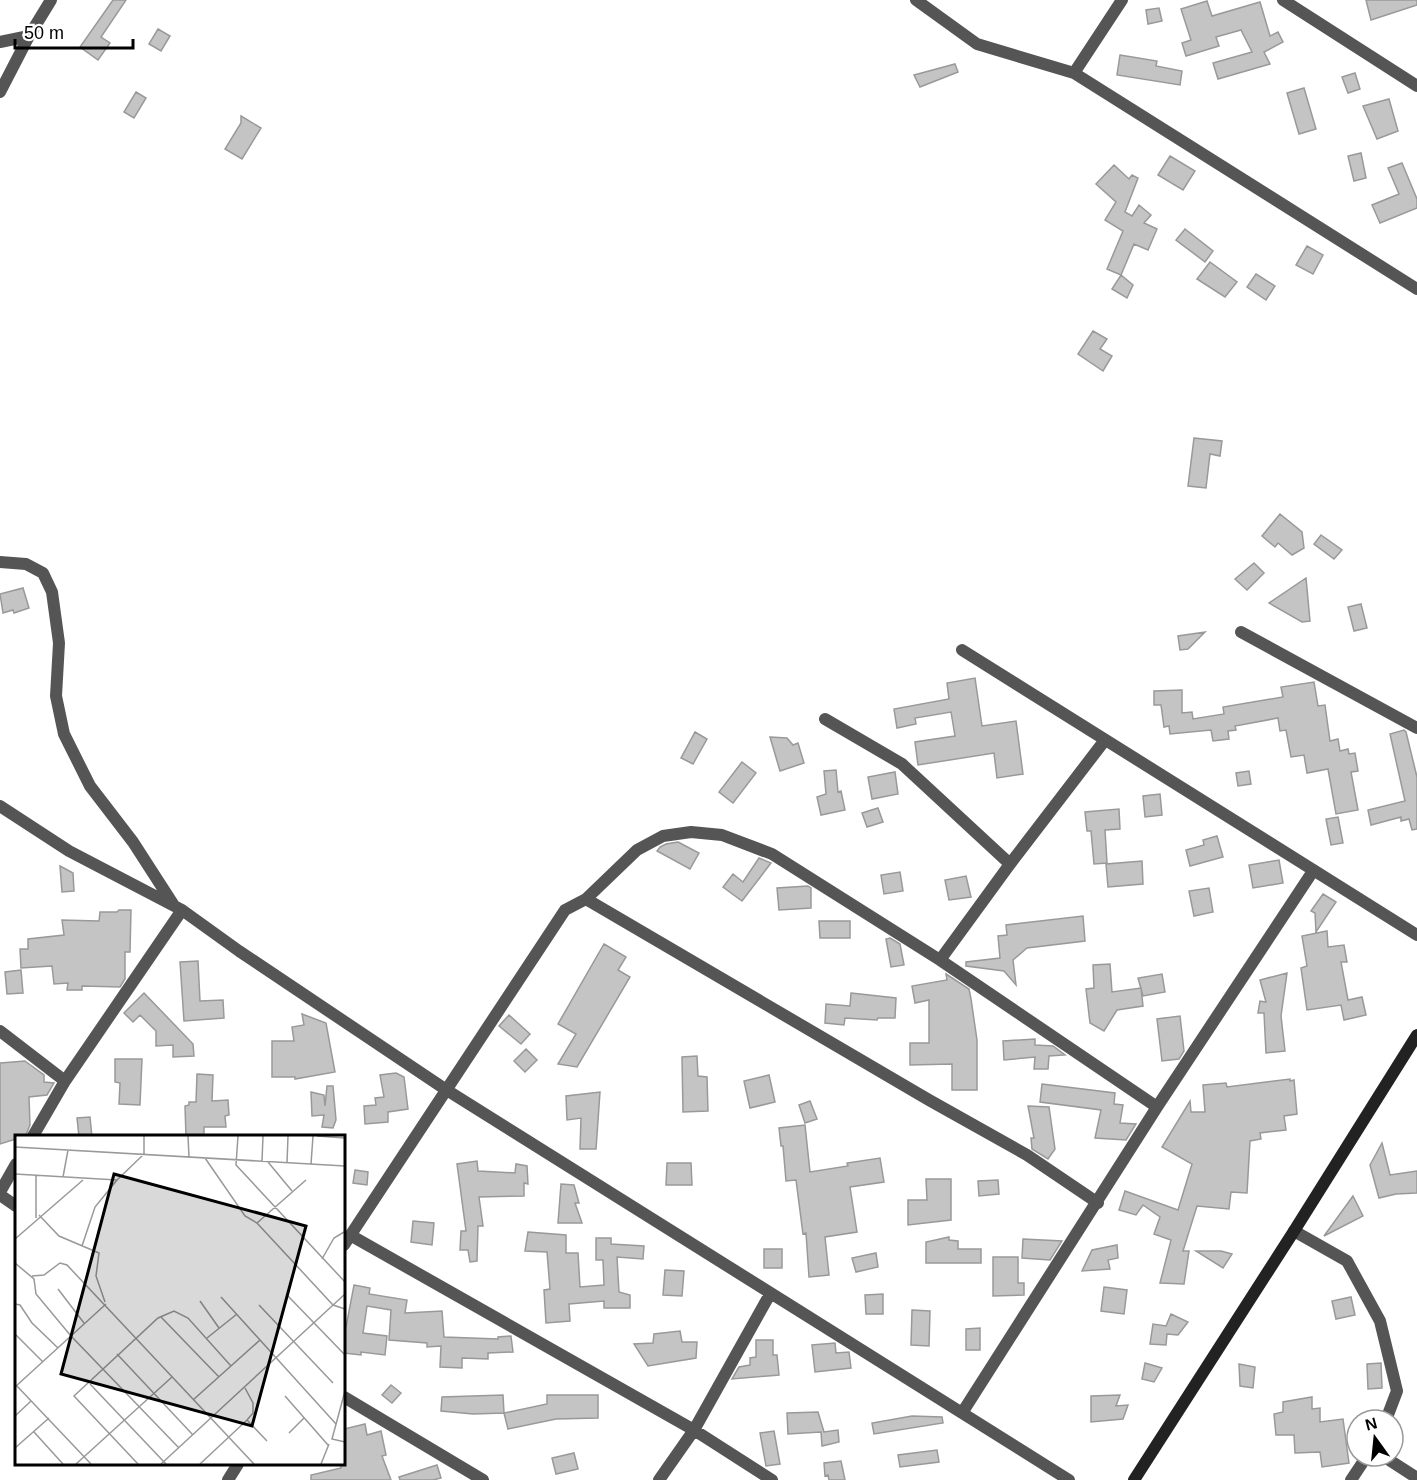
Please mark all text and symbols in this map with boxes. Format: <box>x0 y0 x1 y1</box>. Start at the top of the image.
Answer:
scale bar <box>15 12 134 50</box>
text: 50 m <box>24 23 64 43</box>
inset map <box>15 1135 345 1465</box>
north arrow <box>1345 1408 1405 1468</box>
text: N <box>1363 1414 1379 1434</box>

